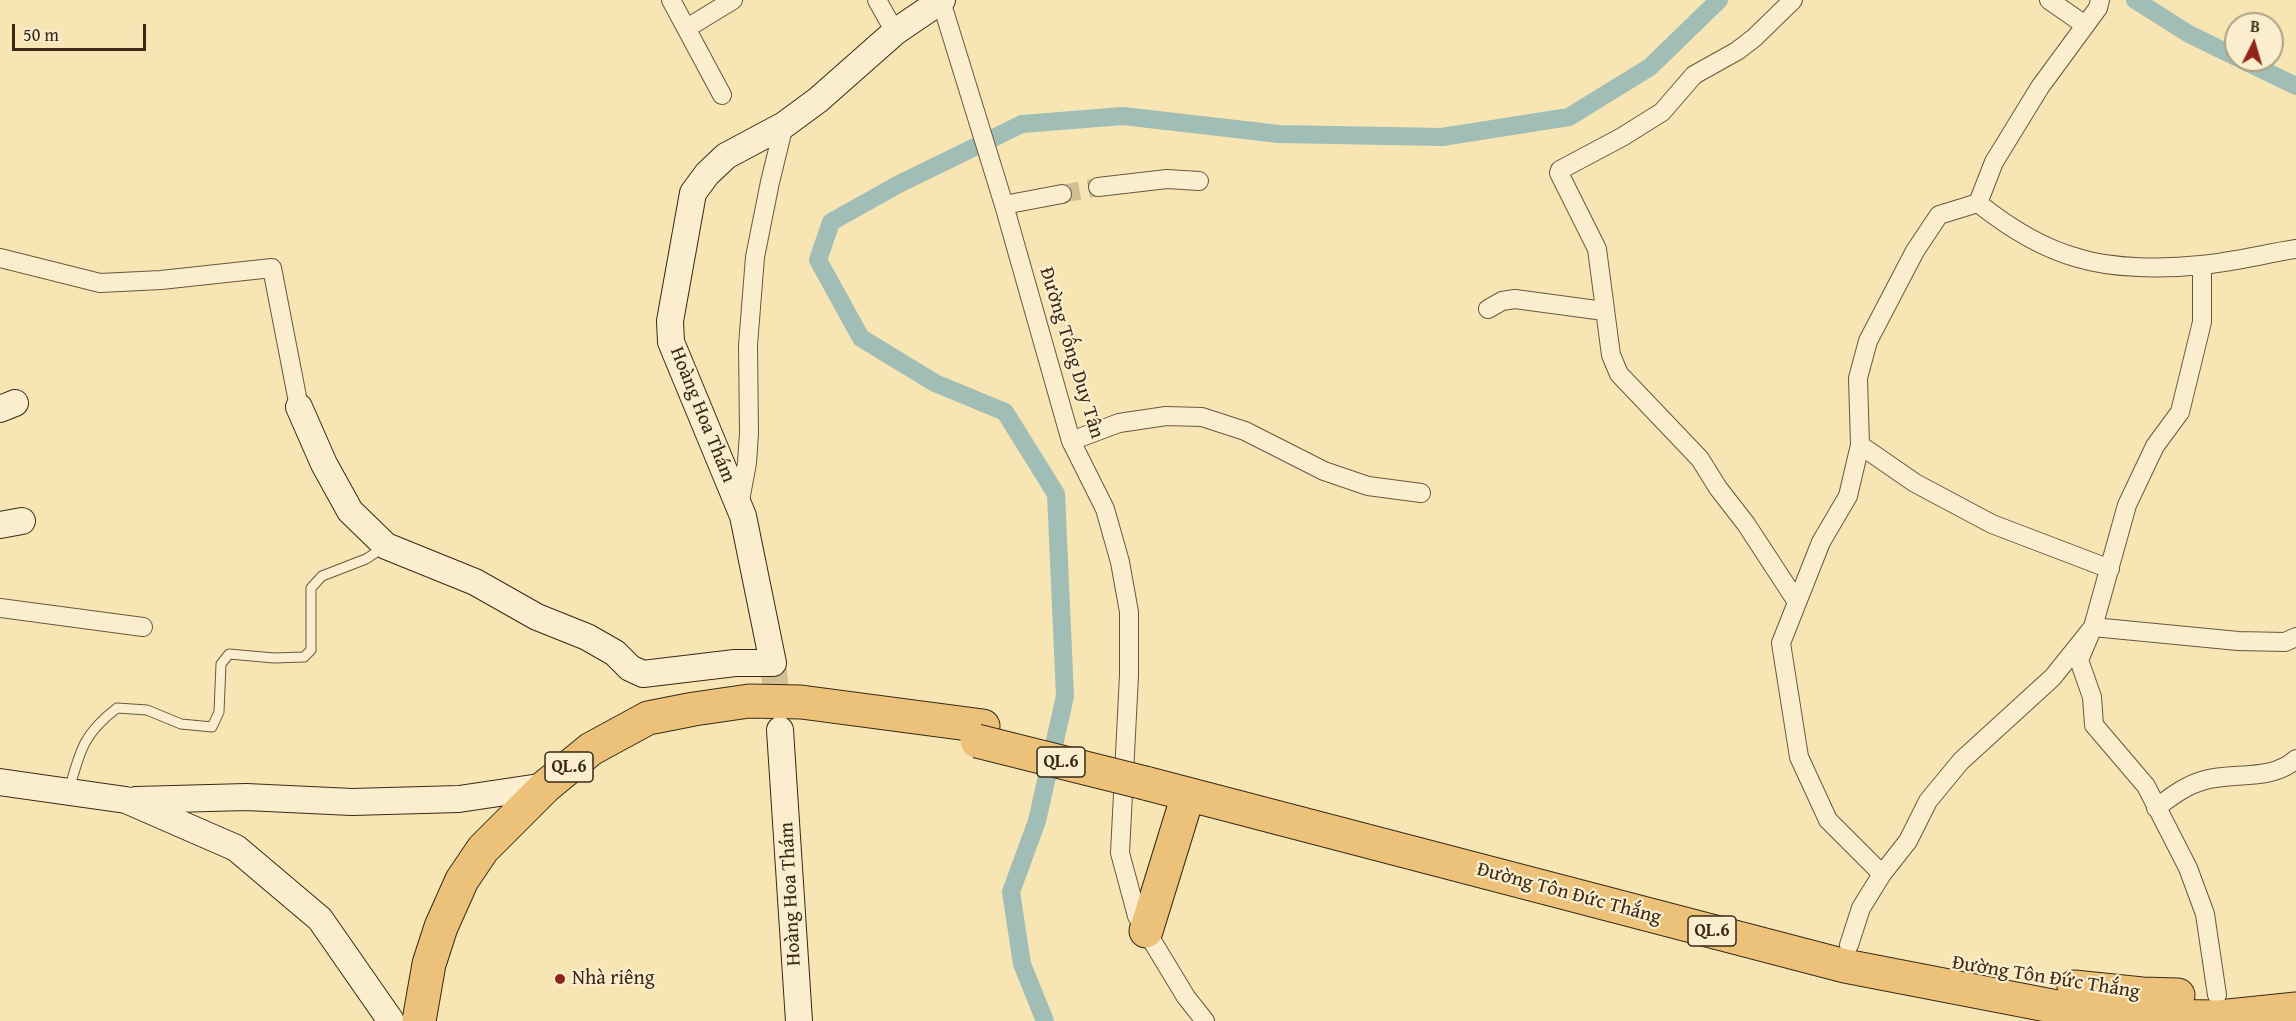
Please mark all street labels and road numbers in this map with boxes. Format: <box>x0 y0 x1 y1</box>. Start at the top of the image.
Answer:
street label: Đường Tống Duy Tân <box>1034 265 1108 441</box>
street label: Hoàng Hoa Thám <box>664 344 740 486</box>
road number: QL.6 <box>1037 747 1085 777</box>
road number: QL.6 <box>545 752 593 782</box>
street label: Hoàng Hoa Thám <box>775 821 807 967</box>
street label: Đường Tôn Đức Thắng <box>1474 858 1664 930</box>
road number: QL.6 <box>1688 916 1736 946</box>
street label: Đường Tôn Đức Thắng <box>1950 951 2142 1005</box>

